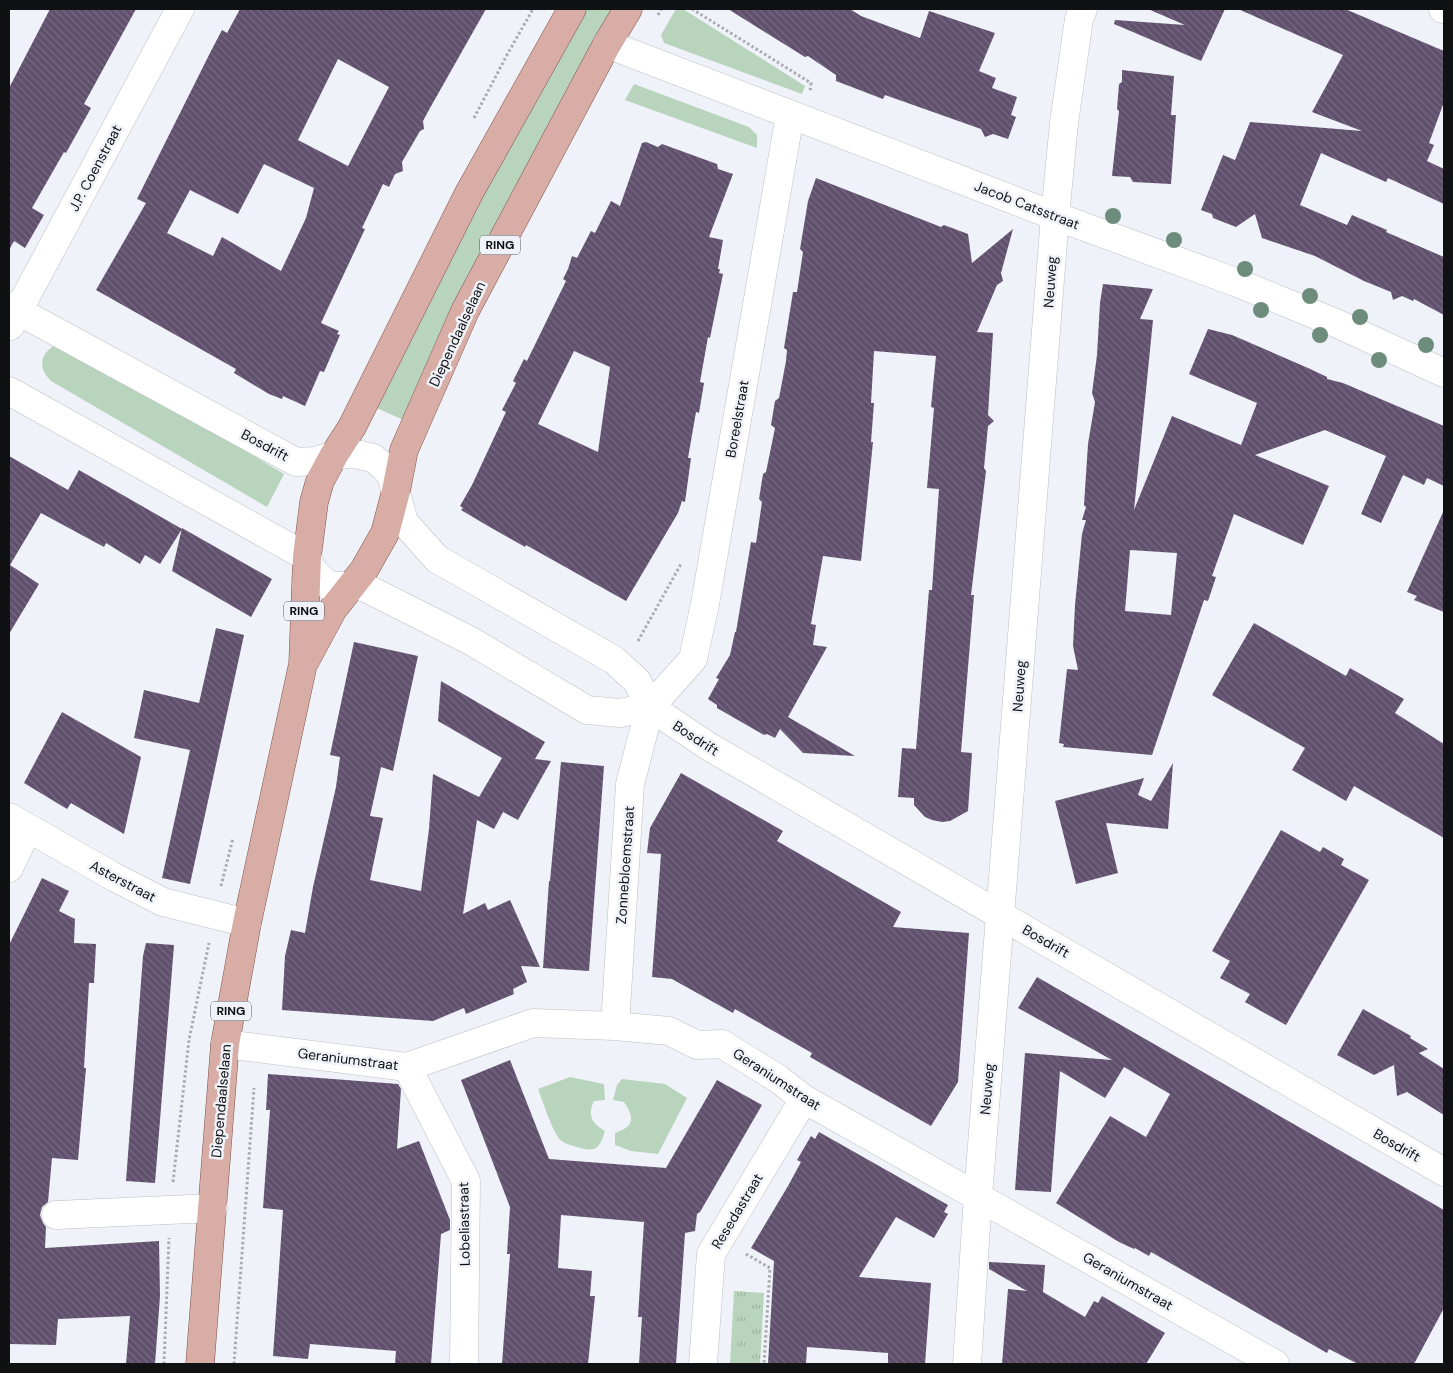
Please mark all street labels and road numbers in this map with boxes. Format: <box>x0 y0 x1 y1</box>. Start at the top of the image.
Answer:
street label: J.P. Coenstraat <box>65 122 125 214</box>
street label: Jacob Catsstraat <box>972 177 1082 233</box>
road number: RING <box>480 236 520 254</box>
street label: Neuweg <box>1039 255 1061 308</box>
street label: Diependaalselaan <box>425 278 489 390</box>
street label: Boreelstraat <box>721 379 753 459</box>
street label: Bosdrift <box>238 425 292 465</box>
road number: RING <box>284 602 324 620</box>
street label: Neuweg <box>1008 659 1030 712</box>
street label: Bosdrift <box>670 716 722 760</box>
street label: Zonnebloemstraat <box>612 805 638 925</box>
street label: Asterstraat <box>87 856 159 906</box>
street label: Bosdrift <box>1019 920 1073 962</box>
road number: RING <box>211 1001 251 1020</box>
street label: Diependaalselaan <box>207 1043 235 1159</box>
street label: Geraniumstraat <box>297 1044 399 1074</box>
street label: Geraniumstraat <box>730 1044 824 1114</box>
street label: Neuweg <box>976 1062 998 1116</box>
street label: Bosdrift <box>1370 1124 1424 1166</box>
street label: Resedastraat <box>707 1170 767 1252</box>
street label: Lobeliastraat <box>454 1182 474 1266</box>
street label: Geraniumstraat <box>1080 1248 1176 1314</box>

